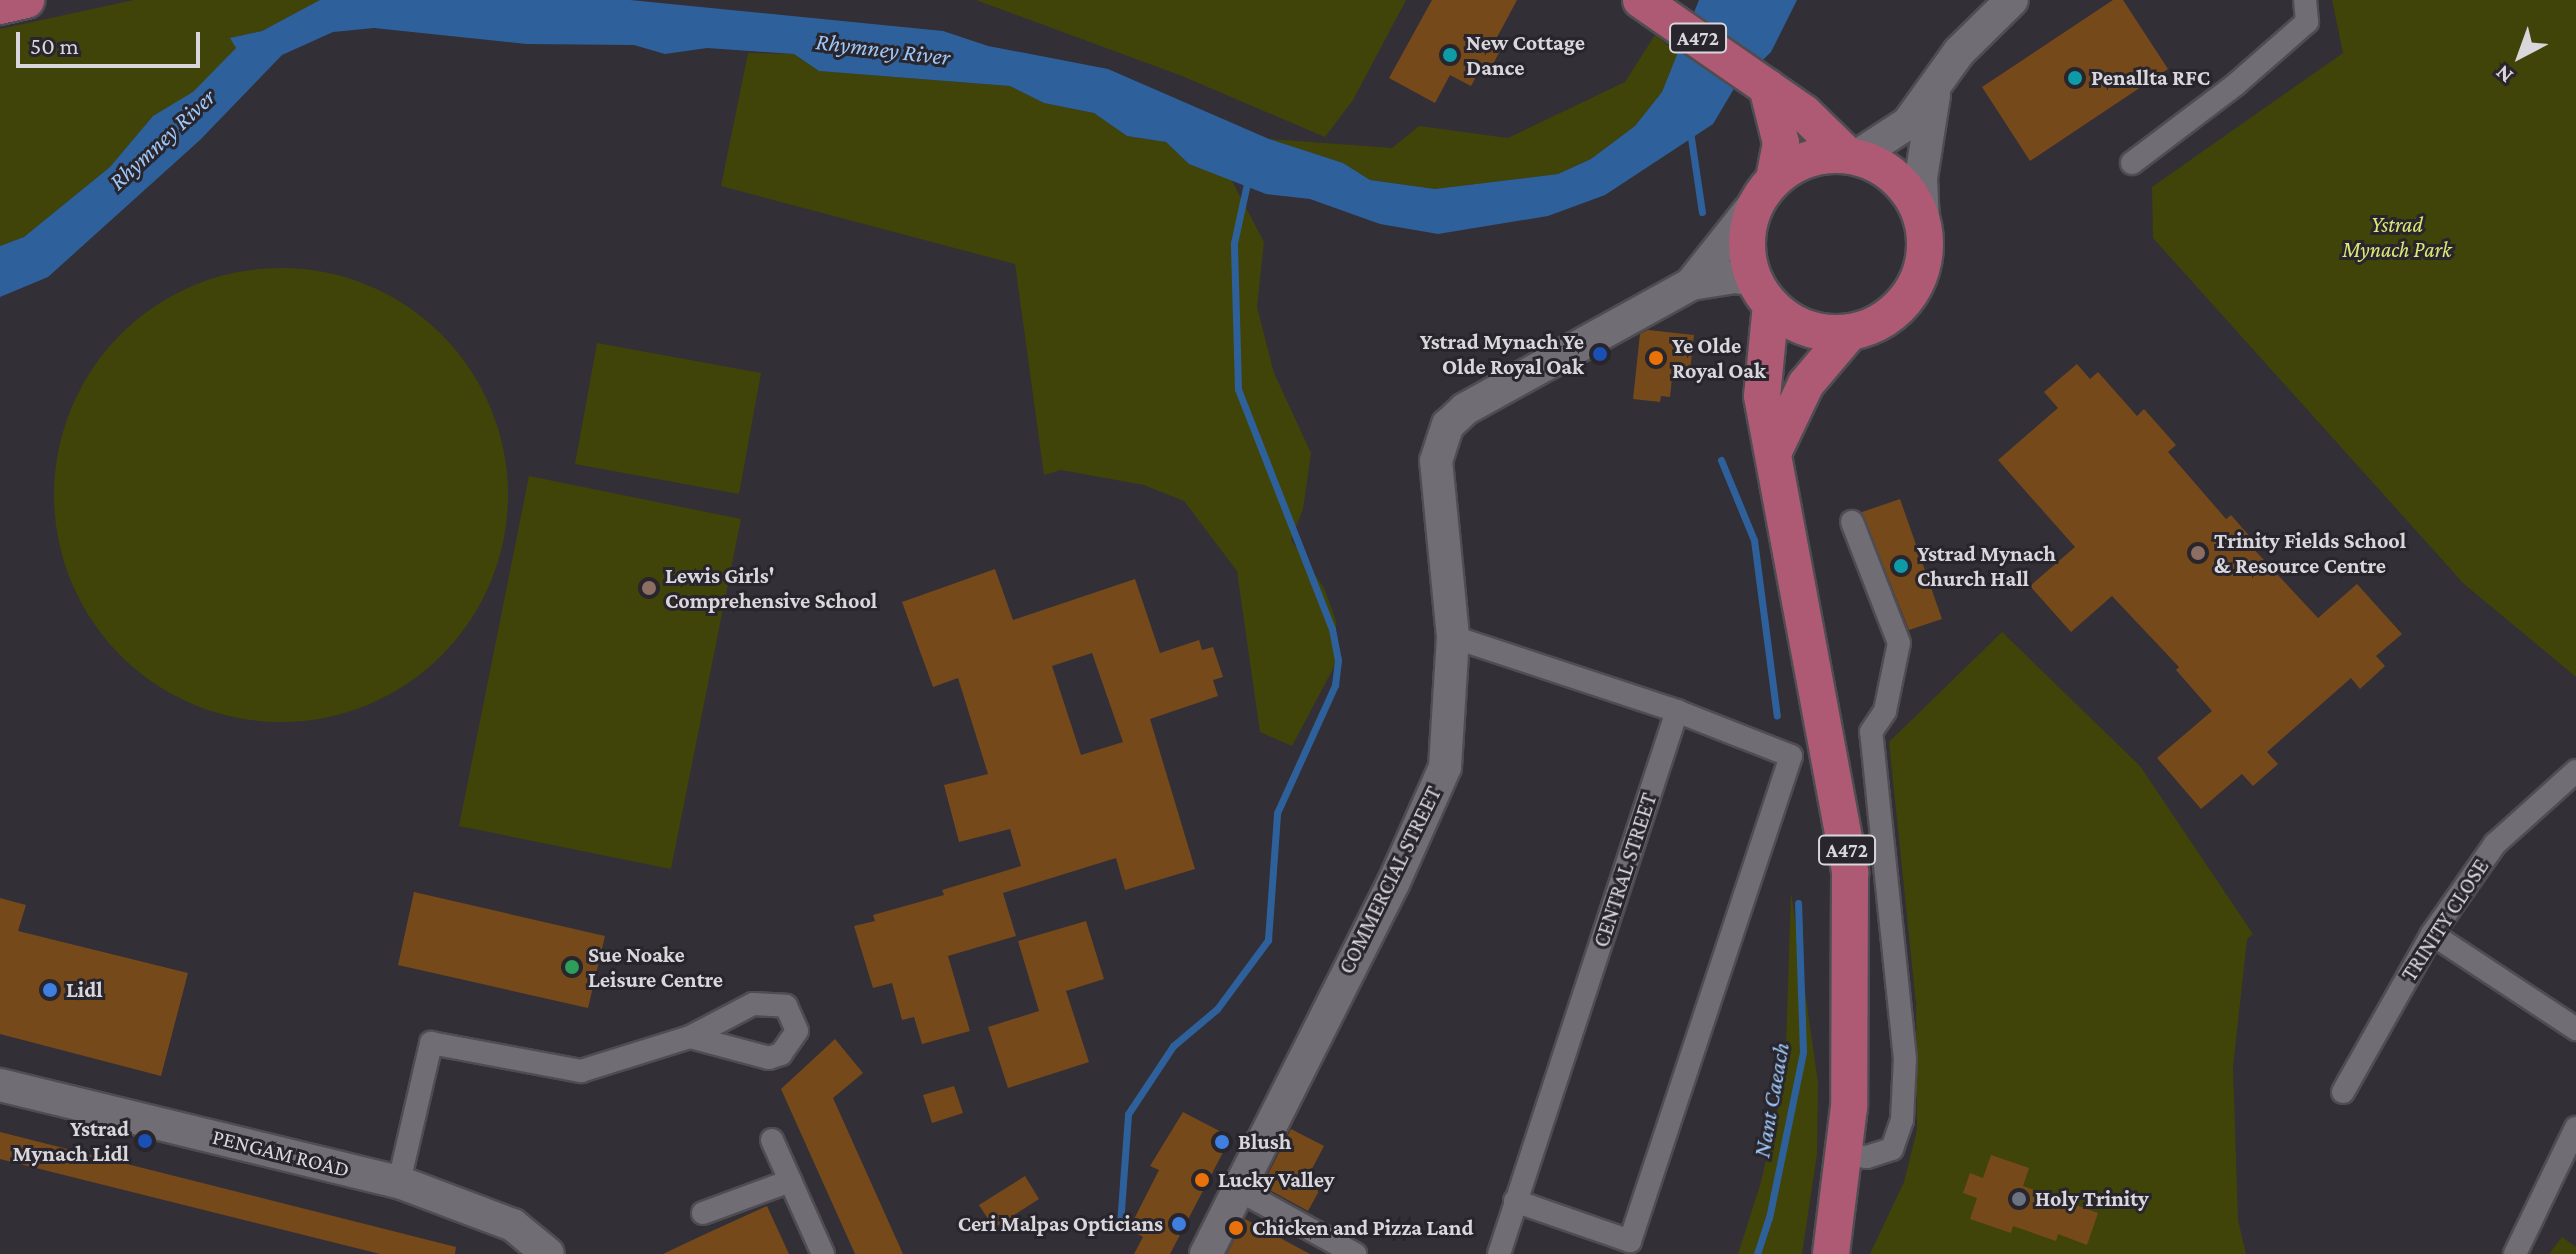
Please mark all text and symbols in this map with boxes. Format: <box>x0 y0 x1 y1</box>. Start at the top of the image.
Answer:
scale bar <box>20 16 204 66</box>
north arrow <box>2480 16 2560 96</box>
road number: A472 <box>1668 22 1728 54</box>
water label: Rhymney River <box>814 26 952 72</box>
place label: New Cottage Dance <box>1466 29 1585 80</box>
text: 50 m <box>30 32 79 59</box>
marker: New Cottage Dance <box>1441 46 1459 64</box>
text: N <box>2490 60 2518 89</box>
place label: Penallta RFC <box>2091 65 2210 91</box>
marker: Penallta RFC <box>2066 69 2084 87</box>
water label: Rhymney River <box>103 82 221 196</box>
park label: Ystrad Mynach Park <box>2342 211 2452 262</box>
place label: Ystrad Mynach Ye Olde Royal Oak <box>1420 328 1584 380</box>
place label: Ye Olde Royal Oak <box>1672 332 1766 384</box>
marker: Ystrad Mynach Ye Olde Royal Oak <box>1591 345 1609 363</box>
marker: Ye Olde Royal Oak <box>1647 349 1665 367</box>
place label: Trinity Fields School & Resource Centre <box>2214 527 2406 578</box>
place label: Ystrad Mynach Church Hall <box>1917 540 2056 592</box>
marker: Trinity Fields School & Resource Centre <box>2189 544 2207 562</box>
marker: Ystrad Mynach Church Hall <box>1892 557 1910 575</box>
place label: Lewis Girls' Comprehensive School <box>665 562 877 614</box>
marker: Lewis Girls' Comprehensive School <box>640 579 658 597</box>
street label: COMMERCIAL STREET <box>1333 782 1447 978</box>
street label: CENTRAL STREET <box>1588 789 1662 951</box>
road number: A472 <box>1817 834 1877 866</box>
street label: TRINITY CLOSE <box>2396 854 2494 986</box>
place label: Sue Noake Leisure Centre <box>588 941 723 992</box>
marker: Sue Noake Leisure Centre <box>563 958 581 976</box>
place label: Lidl <box>66 977 103 1003</box>
marker: Lidl <box>41 981 59 999</box>
water label: Nant Caeach <box>1747 1040 1795 1160</box>
place label: Ystrad Mynach Lidl <box>12 1115 129 1166</box>
street label: PENGAM ROAD <box>210 1123 352 1183</box>
place label: Blush <box>1238 1129 1291 1155</box>
marker: Ystrad Mynach Lidl <box>136 1132 154 1150</box>
marker: Blush <box>1213 1133 1231 1151</box>
place label: Lucky Valley <box>1218 1167 1334 1193</box>
marker: Lucky Valley <box>1193 1171 1211 1189</box>
place label: Holy Trinity <box>2035 1186 2149 1212</box>
marker: Holy Trinity <box>2010 1190 2028 1208</box>
place label: Ceri Malpas Opticians <box>958 1211 1163 1237</box>
marker: Ceri Malpas Opticians <box>1170 1215 1188 1233</box>
place label: Chicken and Pizza Land <box>1252 1215 1473 1241</box>
marker: Chicken and Pizza Land <box>1227 1219 1245 1237</box>

